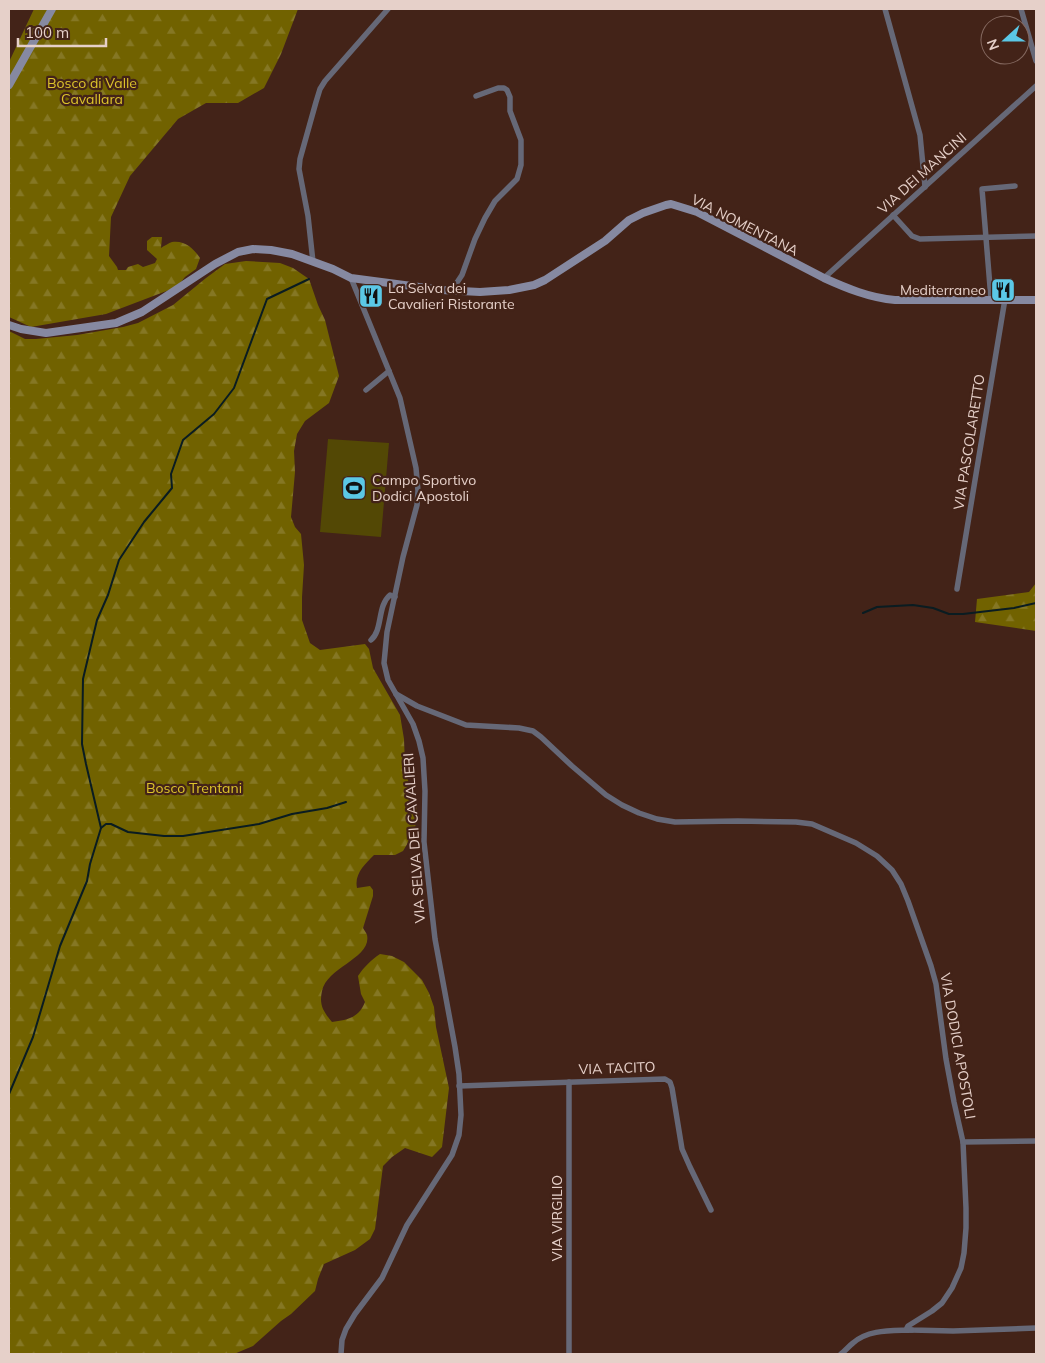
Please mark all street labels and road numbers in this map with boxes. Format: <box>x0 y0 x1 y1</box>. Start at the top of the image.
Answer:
street label: VIA DEI MANCINI <box>874 128 970 218</box>
street label: VIA NOMENTANA <box>688 190 802 260</box>
street label: VIA PASCOLARETTO <box>949 373 989 511</box>
street label: VIA SELVA DEI CAVALIERI <box>399 752 429 924</box>
street label: VIA DODICI APOSTOLI <box>936 972 980 1120</box>
street label: VIA TACITO <box>578 1058 656 1078</box>
street label: VIA VIRGILIO <box>548 1175 566 1261</box>

